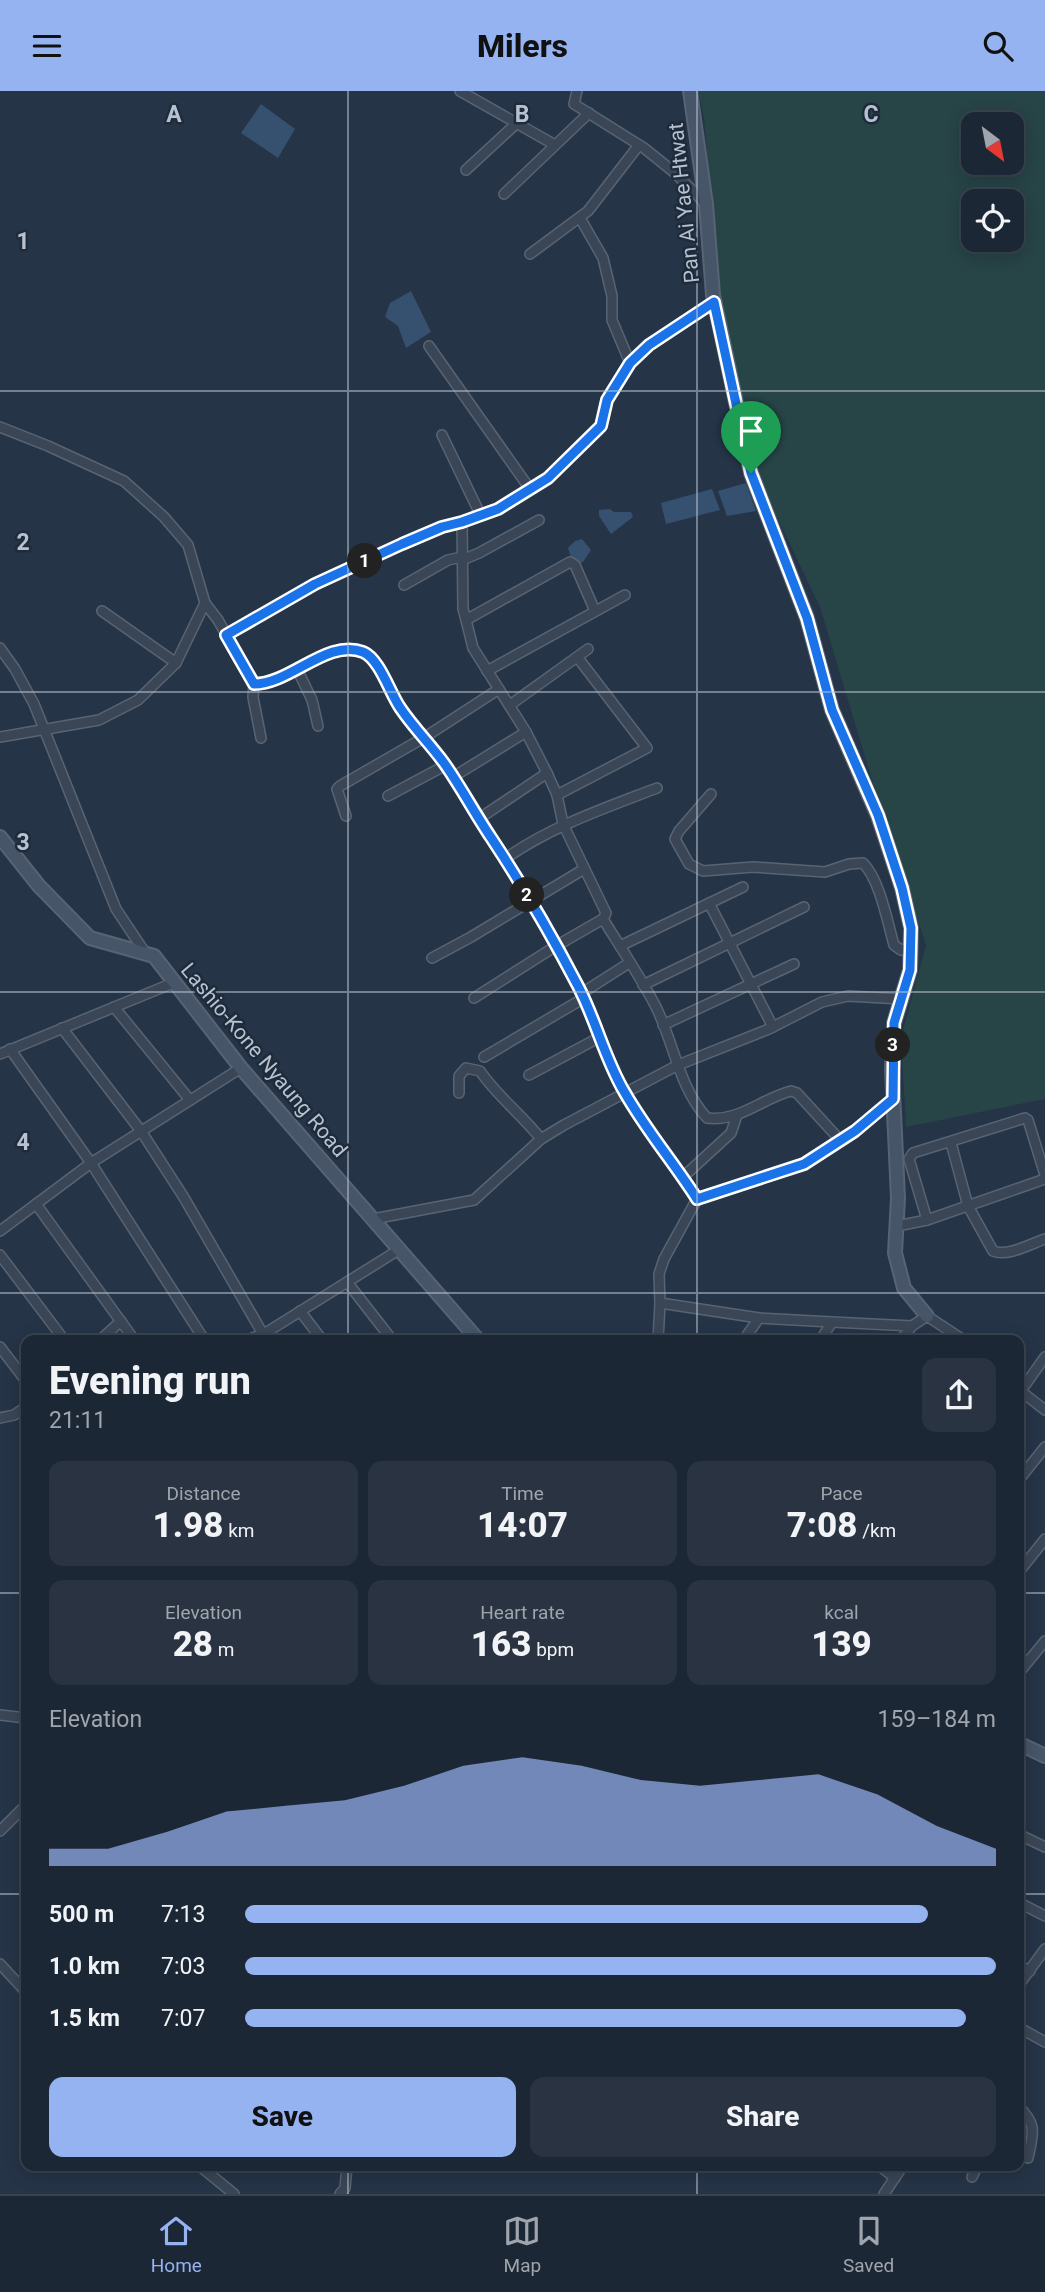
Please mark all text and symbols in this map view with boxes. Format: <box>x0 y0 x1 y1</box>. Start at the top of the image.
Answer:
icon: menu <box>28 27 66 65</box>
text: Milers <box>477 27 568 65</box>
icon: search <box>979 27 1017 65</box>
text: A <box>166 101 182 128</box>
text: B <box>515 101 529 128</box>
text: C <box>863 101 879 128</box>
north arrow <box>961 112 1024 175</box>
map controls <box>961 112 1024 252</box>
street label: Pan Ai Yae Htwat <box>664 122 704 284</box>
button: locate <box>961 189 1024 252</box>
text: 1 <box>16 228 30 255</box>
pin <box>721 401 781 473</box>
icon: arrive <box>732 412 770 450</box>
text: 2 <box>16 529 30 556</box>
pin: 1 <box>348 543 382 579</box>
text: 1 <box>359 549 370 572</box>
text: 3 <box>16 829 30 856</box>
pin: 2 <box>510 877 544 913</box>
text: 2 <box>521 883 532 906</box>
street label: Lashio-Kone Nyaung Road <box>176 958 352 1162</box>
pin: 3 <box>876 1027 910 1063</box>
text: 3 <box>887 1033 898 1056</box>
text: 4 <box>16 1129 30 1156</box>
button: share <box>922 1358 996 1432</box>
text: Evening run <box>49 1359 251 1403</box>
text: 21:11 <box>49 1407 106 1434</box>
text: Distance <box>167 1482 240 1505</box>
text: Time <box>501 1482 544 1505</box>
text: Pace <box>820 1482 863 1505</box>
text: 1.98 <box>153 1505 223 1546</box>
text: 14:07 <box>477 1505 568 1546</box>
text: 7:08 <box>787 1505 857 1546</box>
text: km <box>223 1519 254 1542</box>
text: /km <box>857 1519 896 1542</box>
text: Elevation <box>165 1601 242 1624</box>
text: Heart rate <box>480 1601 565 1624</box>
text: kcal <box>824 1601 859 1624</box>
text: 28 <box>173 1624 213 1665</box>
text: 163 <box>471 1624 531 1665</box>
text: 139 <box>811 1624 872 1665</box>
text: m <box>213 1638 234 1661</box>
text: bpm <box>531 1638 574 1661</box>
text: Elevation <box>49 1706 142 1733</box>
text: 159–184 m <box>877 1706 996 1733</box>
text: 500 m <box>49 1901 114 1928</box>
text: 7:13 <box>161 1901 205 1928</box>
text: 1.0 km <box>49 1953 120 1980</box>
text: 7:03 <box>161 1953 205 1980</box>
text: 1.5 km <box>49 2005 120 2032</box>
text: 7:07 <box>161 2005 205 2032</box>
button: Save <box>49 2077 516 2157</box>
button: Share <box>530 2077 996 2157</box>
tab: Home <box>151 2212 202 2277</box>
tab: Map <box>503 2212 541 2277</box>
tab: Saved <box>843 2212 894 2277</box>

